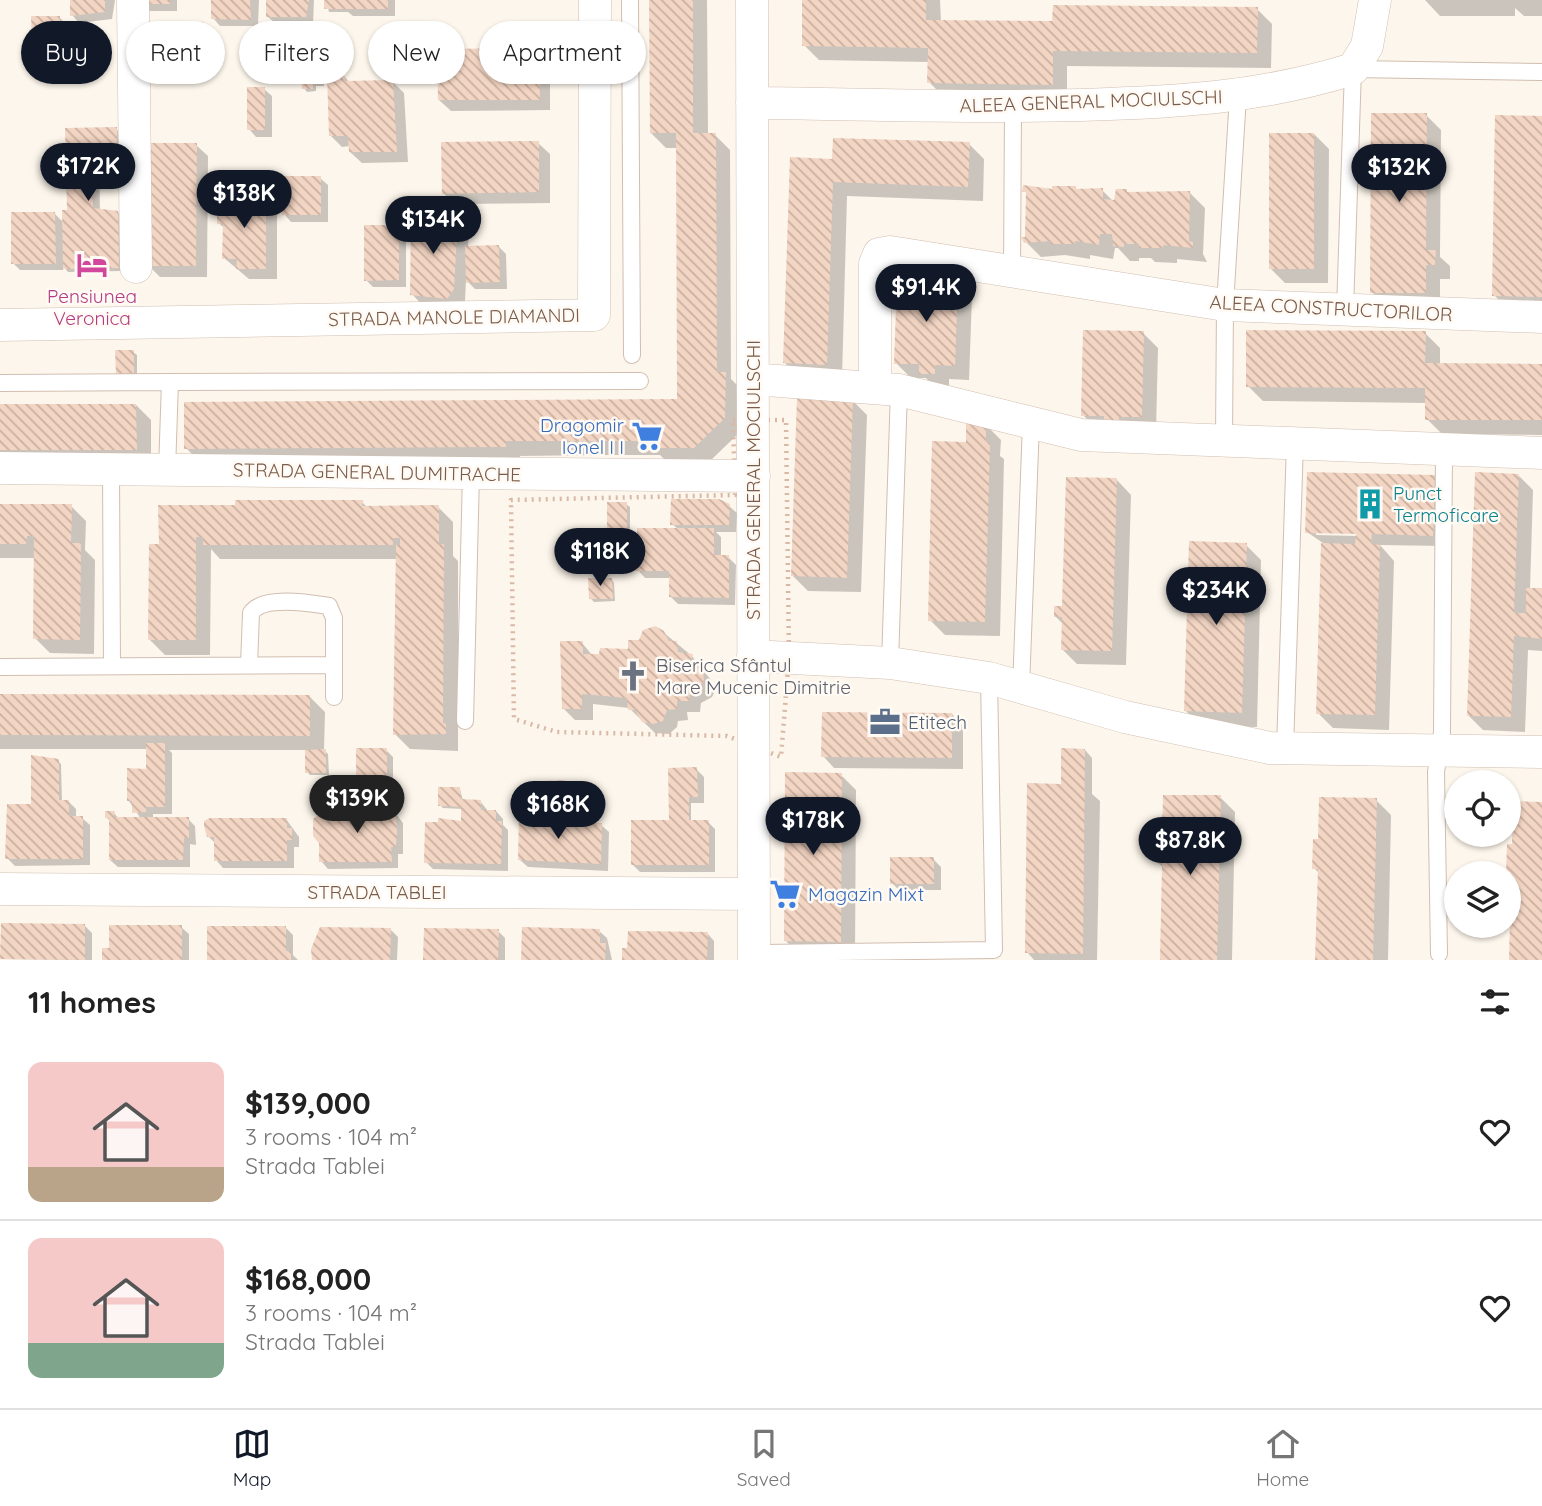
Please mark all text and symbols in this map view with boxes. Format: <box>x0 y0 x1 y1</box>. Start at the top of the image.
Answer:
chip: Buy <box>21 21 112 84</box>
chip: Rent <box>126 21 225 84</box>
chip: Filters <box>239 21 354 84</box>
chip: New <box>368 21 465 84</box>
chip: Apartment <box>479 21 646 84</box>
street label: ALEEA GENERAL MOCIULSCHI <box>959 84 1223 118</box>
pin: $172K <box>39 144 137 203</box>
pin: $132K <box>1350 144 1448 204</box>
text: $172K <box>56 151 120 180</box>
text: $132K <box>1367 152 1431 181</box>
pin: $138K <box>195 170 293 230</box>
text: $138K <box>213 178 275 207</box>
pin: $134K <box>384 196 482 256</box>
text: $134K <box>401 204 465 233</box>
hotel icon: Pensiunea Veronica <box>75 248 109 282</box>
pin: $91.4K <box>869 264 983 324</box>
text: $91.4K <box>891 272 961 301</box>
place label: Pensiunea Veronica <box>47 284 137 330</box>
street label: ALEEA CONSTRUCTORILOR <box>1209 290 1453 326</box>
street label: STRADA MANOLE DIAMANDI <box>328 303 580 331</box>
street label: STRADA GENERAL MOCIULSCHI <box>741 340 765 620</box>
place label: Dragomir Ionel I I <box>540 413 625 459</box>
supermarket icon: Dragomir Ionel I I <box>630 419 664 453</box>
street label: STRADA GENERAL DUMITRACHE <box>233 457 521 487</box>
place label: Punct Termoficare <box>1393 481 1499 527</box>
building icon: Punct Termoficare <box>1353 487 1387 521</box>
pin: $118K <box>551 528 649 588</box>
text: $118K <box>570 536 630 565</box>
pin: $234K <box>1167 568 1265 627</box>
text: $234K <box>1182 575 1250 604</box>
place label: Biserica Sfântul Mare Mucenic Dimitrie <box>656 653 851 699</box>
church icon: Biserica Sfântul Mare Mucenic Dimitrie <box>616 659 650 693</box>
office icon: Etitech <box>868 705 902 739</box>
place label: Etitech <box>908 710 967 734</box>
map controls <box>1444 770 1521 938</box>
button: locate <box>1444 770 1521 847</box>
pin: $139K <box>308 776 406 835</box>
pin: $168K <box>509 782 607 841</box>
text: $139K <box>325 783 389 812</box>
text: $168K <box>526 789 590 818</box>
pin: $178K <box>764 798 862 857</box>
text: $178K <box>782 805 844 834</box>
pin: $87.8K <box>1133 818 1247 877</box>
text: $87.8K <box>1155 825 1225 854</box>
button: layers <box>1444 861 1521 938</box>
supermarket icon: Magazin Mixt <box>768 877 802 911</box>
street label: STRADA TABLEI <box>307 880 447 904</box>
place label: Magazin Mixt <box>808 882 924 906</box>
text: 11 homes <box>28 983 156 1021</box>
icon: filters <box>1476 983 1514 1021</box>
text: $139,000 <box>245 1084 371 1122</box>
icon: home <box>84 1090 168 1174</box>
icon: heart <box>1476 1113 1514 1151</box>
text: 3 rooms · 104 m² <box>245 1122 417 1151</box>
text: Strada Tablei <box>245 1151 385 1180</box>
text: $168,000 <box>245 1260 371 1298</box>
icon: home <box>84 1266 168 1350</box>
icon: heart <box>1476 1289 1514 1327</box>
text: 3 rooms · 104 m² <box>245 1298 417 1327</box>
text: Strada Tablei <box>245 1327 385 1356</box>
tab: Map <box>233 1425 271 1491</box>
tab: Saved <box>737 1425 791 1491</box>
tab: Home <box>1256 1425 1309 1491</box>

